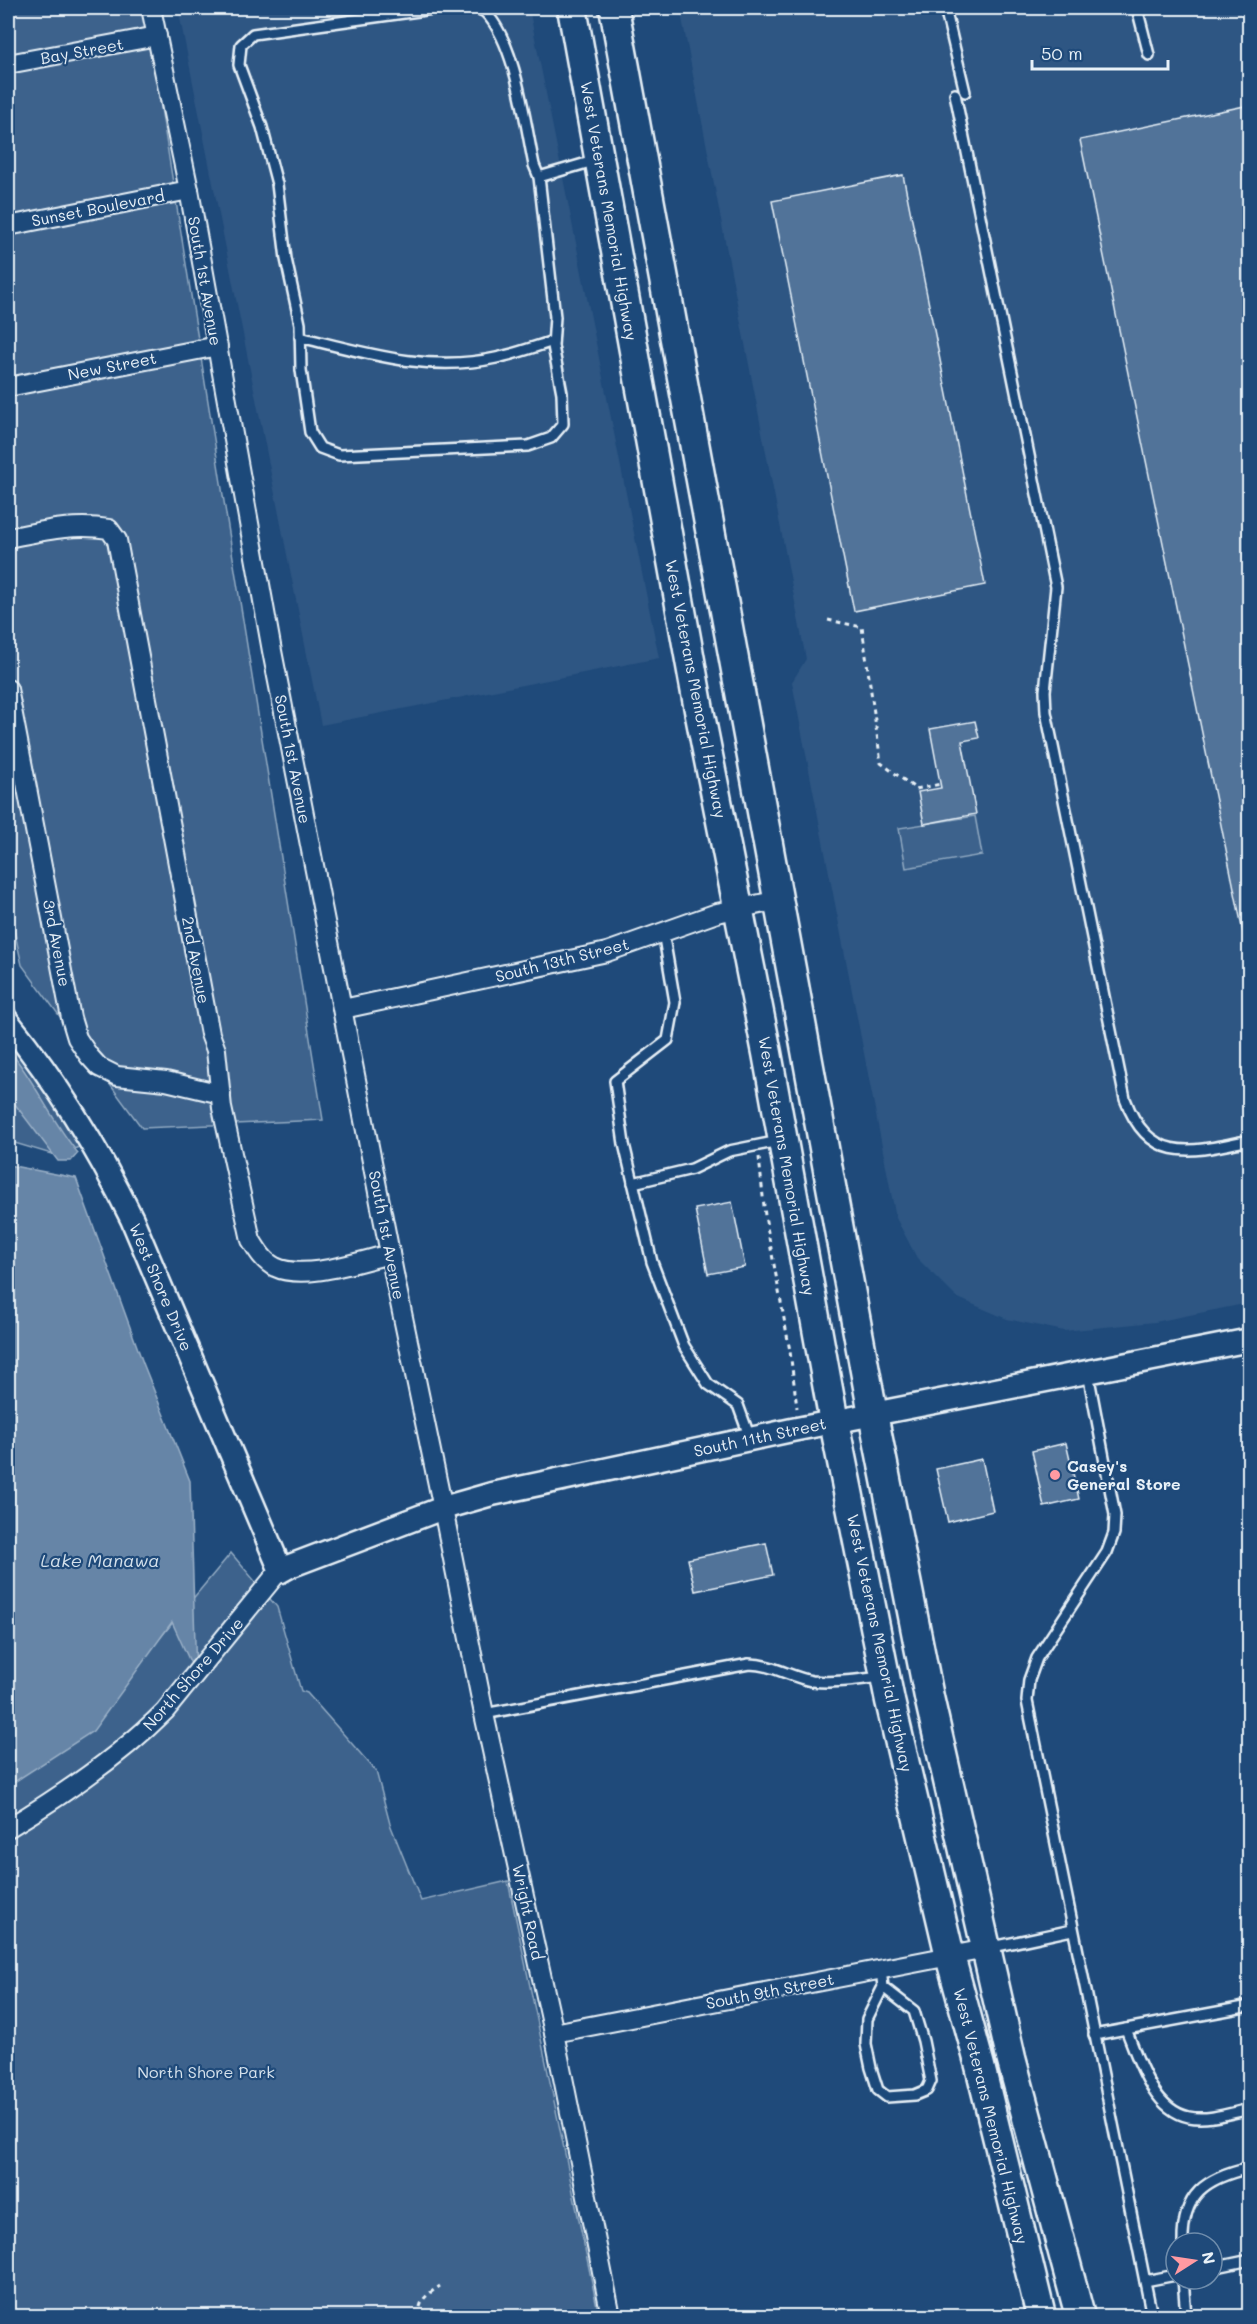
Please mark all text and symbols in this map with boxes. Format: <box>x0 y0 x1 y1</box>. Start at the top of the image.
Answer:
street label: Bay Street <box>39 33 125 68</box>
scale bar <box>1032 33 1168 71</box>
text: 50 m <box>1041 41 1083 65</box>
street label: West Veterans Memorial Highway <box>576 80 643 342</box>
street label: Sunset Boulevard <box>30 184 166 231</box>
street label: South 1st Avenue <box>184 215 227 347</box>
street label: New Street <box>66 347 158 384</box>
street label: West Veterans Memorial Highway <box>661 558 732 820</box>
street label: South 1st Avenue <box>271 693 316 825</box>
street label: 3rd Avenue <box>39 898 76 988</box>
street label: 2nd Avenue <box>178 915 215 1005</box>
street label: South 13th Street <box>493 933 631 986</box>
street label: West Veterans Memorial Highway <box>754 1035 821 1297</box>
street label: South 1st Avenue <box>365 1169 410 1301</box>
street label: West Shore Drive <box>125 1220 198 1354</box>
street label: South 11th Street <box>692 1412 828 1461</box>
place label: Casey's General Store <box>1067 1455 1181 1494</box>
marker: Casey's General Store <box>1048 1468 1062 1482</box>
street label: West Veterans Memorial Highway <box>843 1512 918 1774</box>
water label: Lake Manawa <box>40 1548 160 1572</box>
street label: North Shore Drive <box>138 1613 248 1735</box>
street label: Wright Road <box>508 1862 549 1962</box>
street label: South 9th Street <box>704 1968 836 2013</box>
street label: West Veterans Memorial Highway <box>949 1986 1033 2246</box>
park label: North Shore Park <box>137 2061 275 2082</box>
north arrow <box>1164 2231 1224 2291</box>
text: N <box>1198 2250 1221 2266</box>

